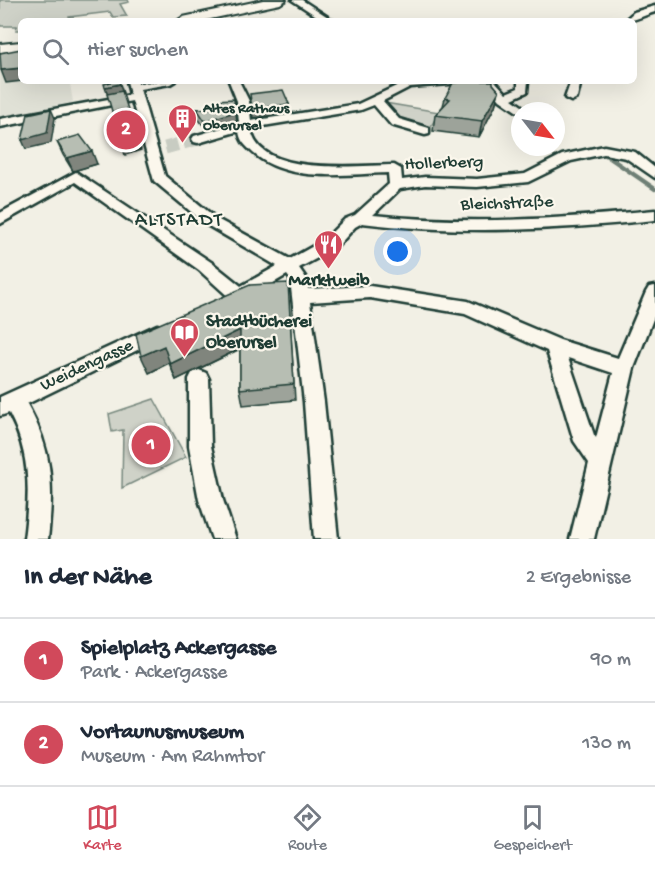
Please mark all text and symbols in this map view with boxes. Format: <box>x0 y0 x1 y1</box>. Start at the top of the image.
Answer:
search box <box>18 18 637 84</box>
icon: search <box>39 35 72 68</box>
text: Hier suchen <box>87 38 188 64</box>
place label: Altes Rathaus Oberursel <box>202 100 291 135</box>
building icon: Altes Rathaus Oberursel <box>166 102 198 144</box>
north arrow <box>511 102 565 156</box>
pin: 2 <box>106 108 146 152</box>
street label: Hollerberg <box>404 152 484 176</box>
street label: Bleichstraße <box>459 192 554 216</box>
district label: ALTSTADT <box>135 210 223 233</box>
restaurant icon: Marktweib <box>313 228 345 270</box>
your location <box>383 237 412 266</box>
place label: Marktweib <box>289 271 370 292</box>
place label: Stadtbücherei Oberursel <box>206 312 312 354</box>
library icon: Stadtbücherei Oberursel <box>169 316 201 358</box>
street label: Weidengasse <box>37 335 137 397</box>
pin: 1 <box>132 422 170 468</box>
text: In der Nähe <box>24 563 152 594</box>
text: 2 Ergebnisse <box>526 567 631 590</box>
text: Spielplatz Ackergasse <box>81 636 276 662</box>
text: 1 <box>39 649 48 672</box>
text: 90 m <box>591 649 631 672</box>
text: Park · Ackergasse <box>81 662 227 685</box>
text: Vortaunusmuseum <box>81 720 244 746</box>
text: 2 <box>39 733 48 756</box>
text: 130 m <box>582 733 631 756</box>
text: Museum · Am Rahmtor <box>81 746 264 769</box>
tab: Karte <box>83 801 121 856</box>
tab: Route <box>288 801 327 856</box>
tab: Gespeichert <box>493 801 572 856</box>

